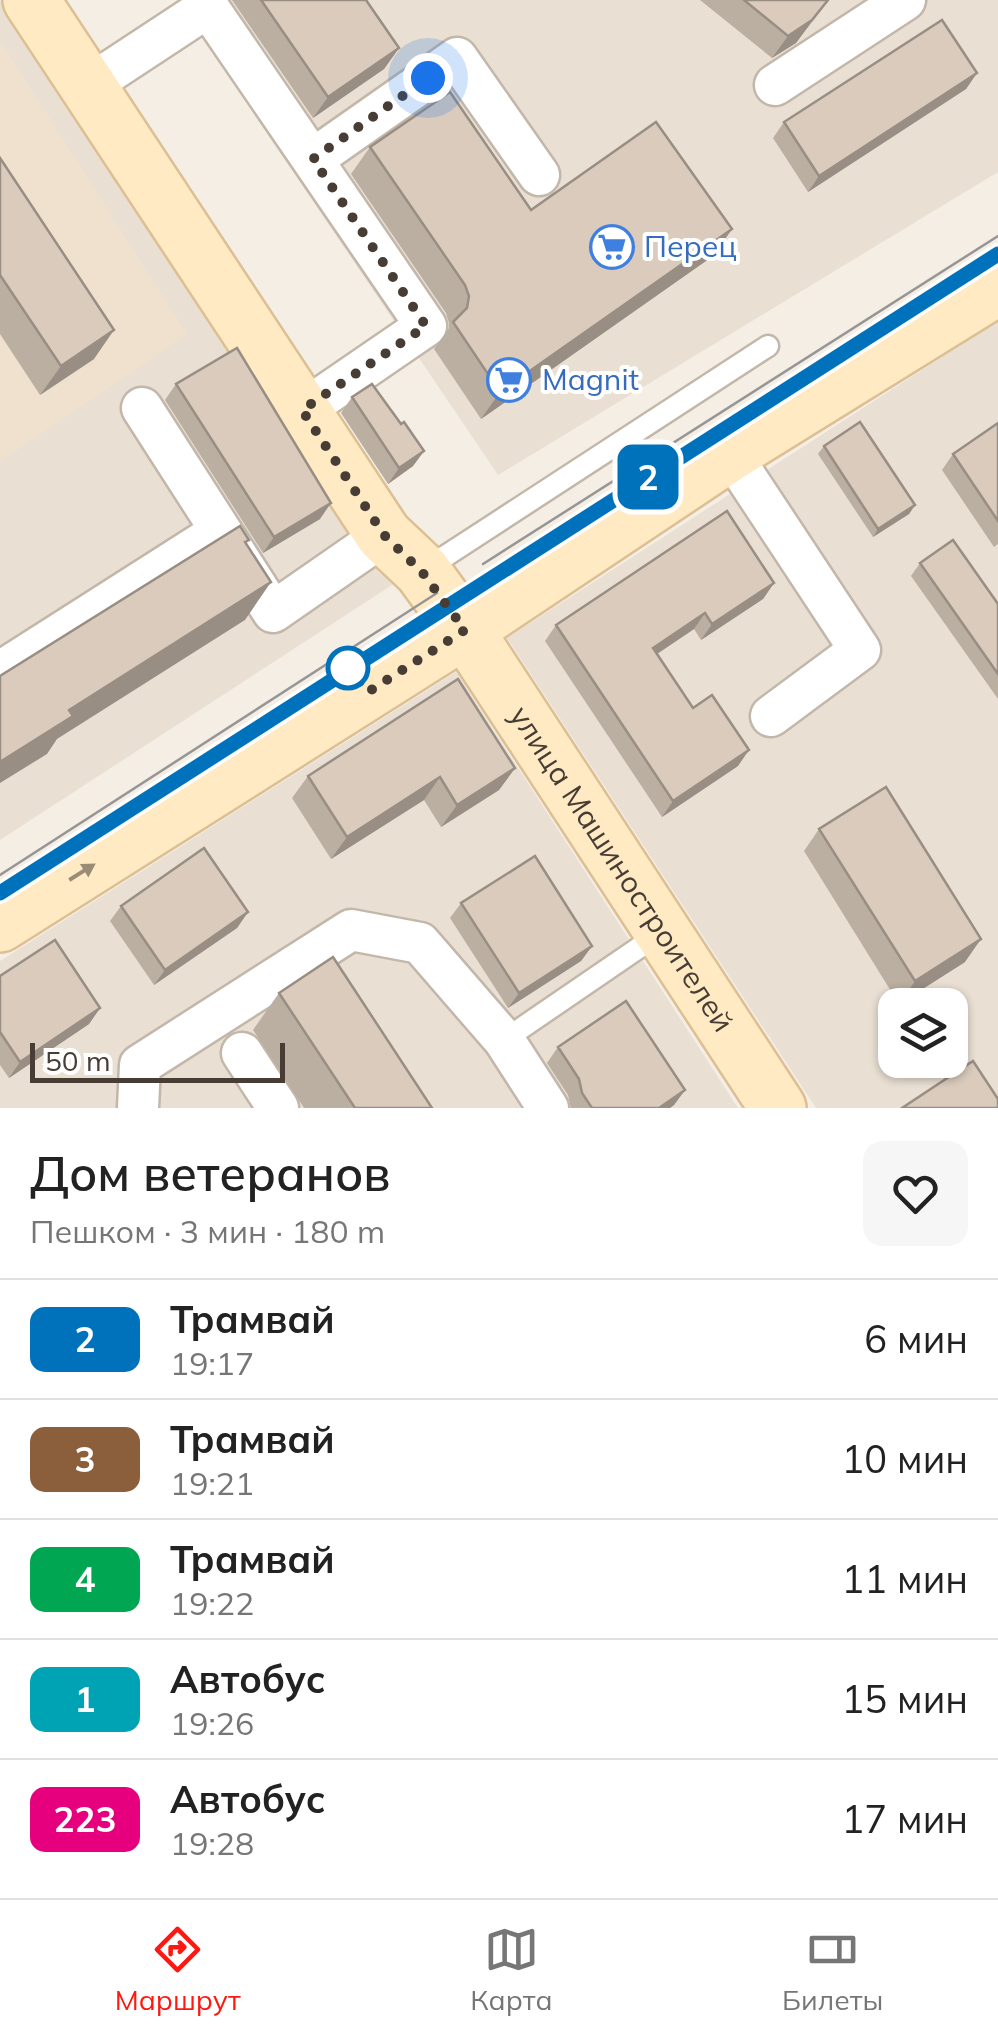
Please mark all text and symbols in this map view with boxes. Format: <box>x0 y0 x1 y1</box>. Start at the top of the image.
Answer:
your location <box>403 53 453 103</box>
supermarket icon: Перец <box>589 224 635 270</box>
place label: Перец <box>644 227 737 265</box>
supermarket icon: Magnit <box>486 357 532 403</box>
place label: Magnit <box>542 360 639 398</box>
line badge: 2 <box>616 444 680 510</box>
text: 2 <box>637 455 659 499</box>
unlabelled marker <box>327 647 369 689</box>
street label: улица Машиностроителей <box>502 698 743 1039</box>
one-way arrow <box>69 863 96 882</box>
map controls <box>878 988 968 1078</box>
button: layers <box>878 988 968 1078</box>
scale bar <box>30 1038 285 1082</box>
text: 50 m <box>45 1043 111 1078</box>
button: heart <box>863 1141 968 1246</box>
text: Дом ветеранов <box>30 1143 391 1203</box>
text: Пешком · 3 мин · 180 m <box>30 1211 385 1251</box>
text: Трамвай <box>170 1295 335 1343</box>
text: 6 мин <box>864 1315 968 1363</box>
text: 2 <box>74 1317 96 1361</box>
text: 19:17 <box>170 1343 254 1383</box>
text: Трамвай <box>170 1415 335 1463</box>
text: 10 мин <box>842 1435 968 1483</box>
text: 3 <box>74 1437 96 1481</box>
text: 19:21 <box>170 1463 254 1503</box>
text: Трамвай <box>170 1535 335 1583</box>
text: 11 мин <box>842 1555 968 1603</box>
text: 4 <box>74 1557 96 1601</box>
text: 19:22 <box>170 1583 254 1623</box>
text: Автобус <box>170 1655 325 1703</box>
text: 15 мин <box>842 1675 968 1723</box>
text: 1 <box>74 1677 96 1721</box>
text: 19:26 <box>170 1703 254 1743</box>
text: Автобус <box>170 1775 325 1823</box>
text: 17 мин <box>842 1795 968 1843</box>
text: 223 <box>53 1797 117 1841</box>
text: 19:28 <box>170 1823 254 1863</box>
tab: Маршрут <box>115 1922 241 2017</box>
tab: Карта <box>470 1922 553 2017</box>
tab: Билеты <box>782 1922 883 2017</box>

